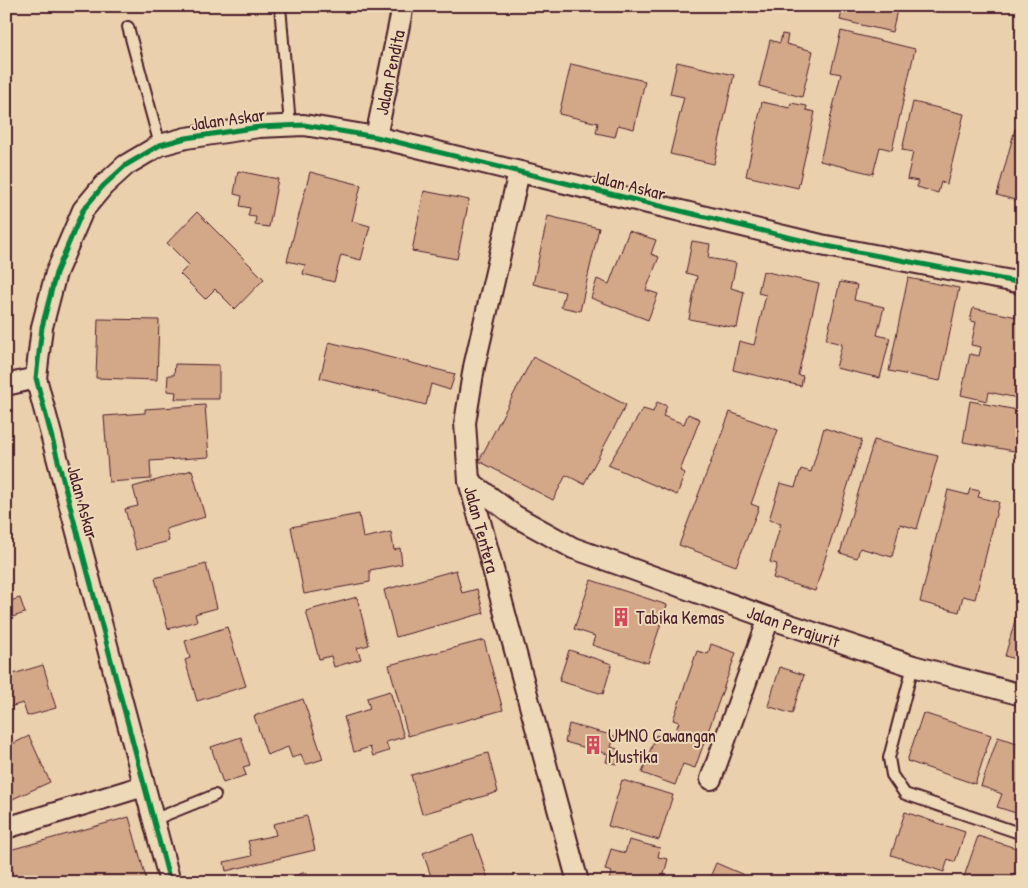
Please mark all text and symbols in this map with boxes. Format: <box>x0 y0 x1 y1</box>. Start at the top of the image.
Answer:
street label: Jalan Pendita <box>368 28 410 117</box>
street label: Jalan Askar <box>189 101 267 137</box>
street label: Jalan Askar <box>590 164 668 206</box>
street label: Jalan Askar <box>61 463 105 542</box>
street label: Jalan Tentera <box>458 483 506 575</box>
street label: Jalan Perajurit <box>744 599 844 654</box>
place label: Tabika Kemas <box>636 605 724 630</box>
building icon: Tabika Kemas <box>610 606 632 628</box>
place label: UMNO Cawangan Mustika <box>608 723 716 769</box>
building icon: UMNO Cawangan Mustika <box>582 734 604 756</box>

